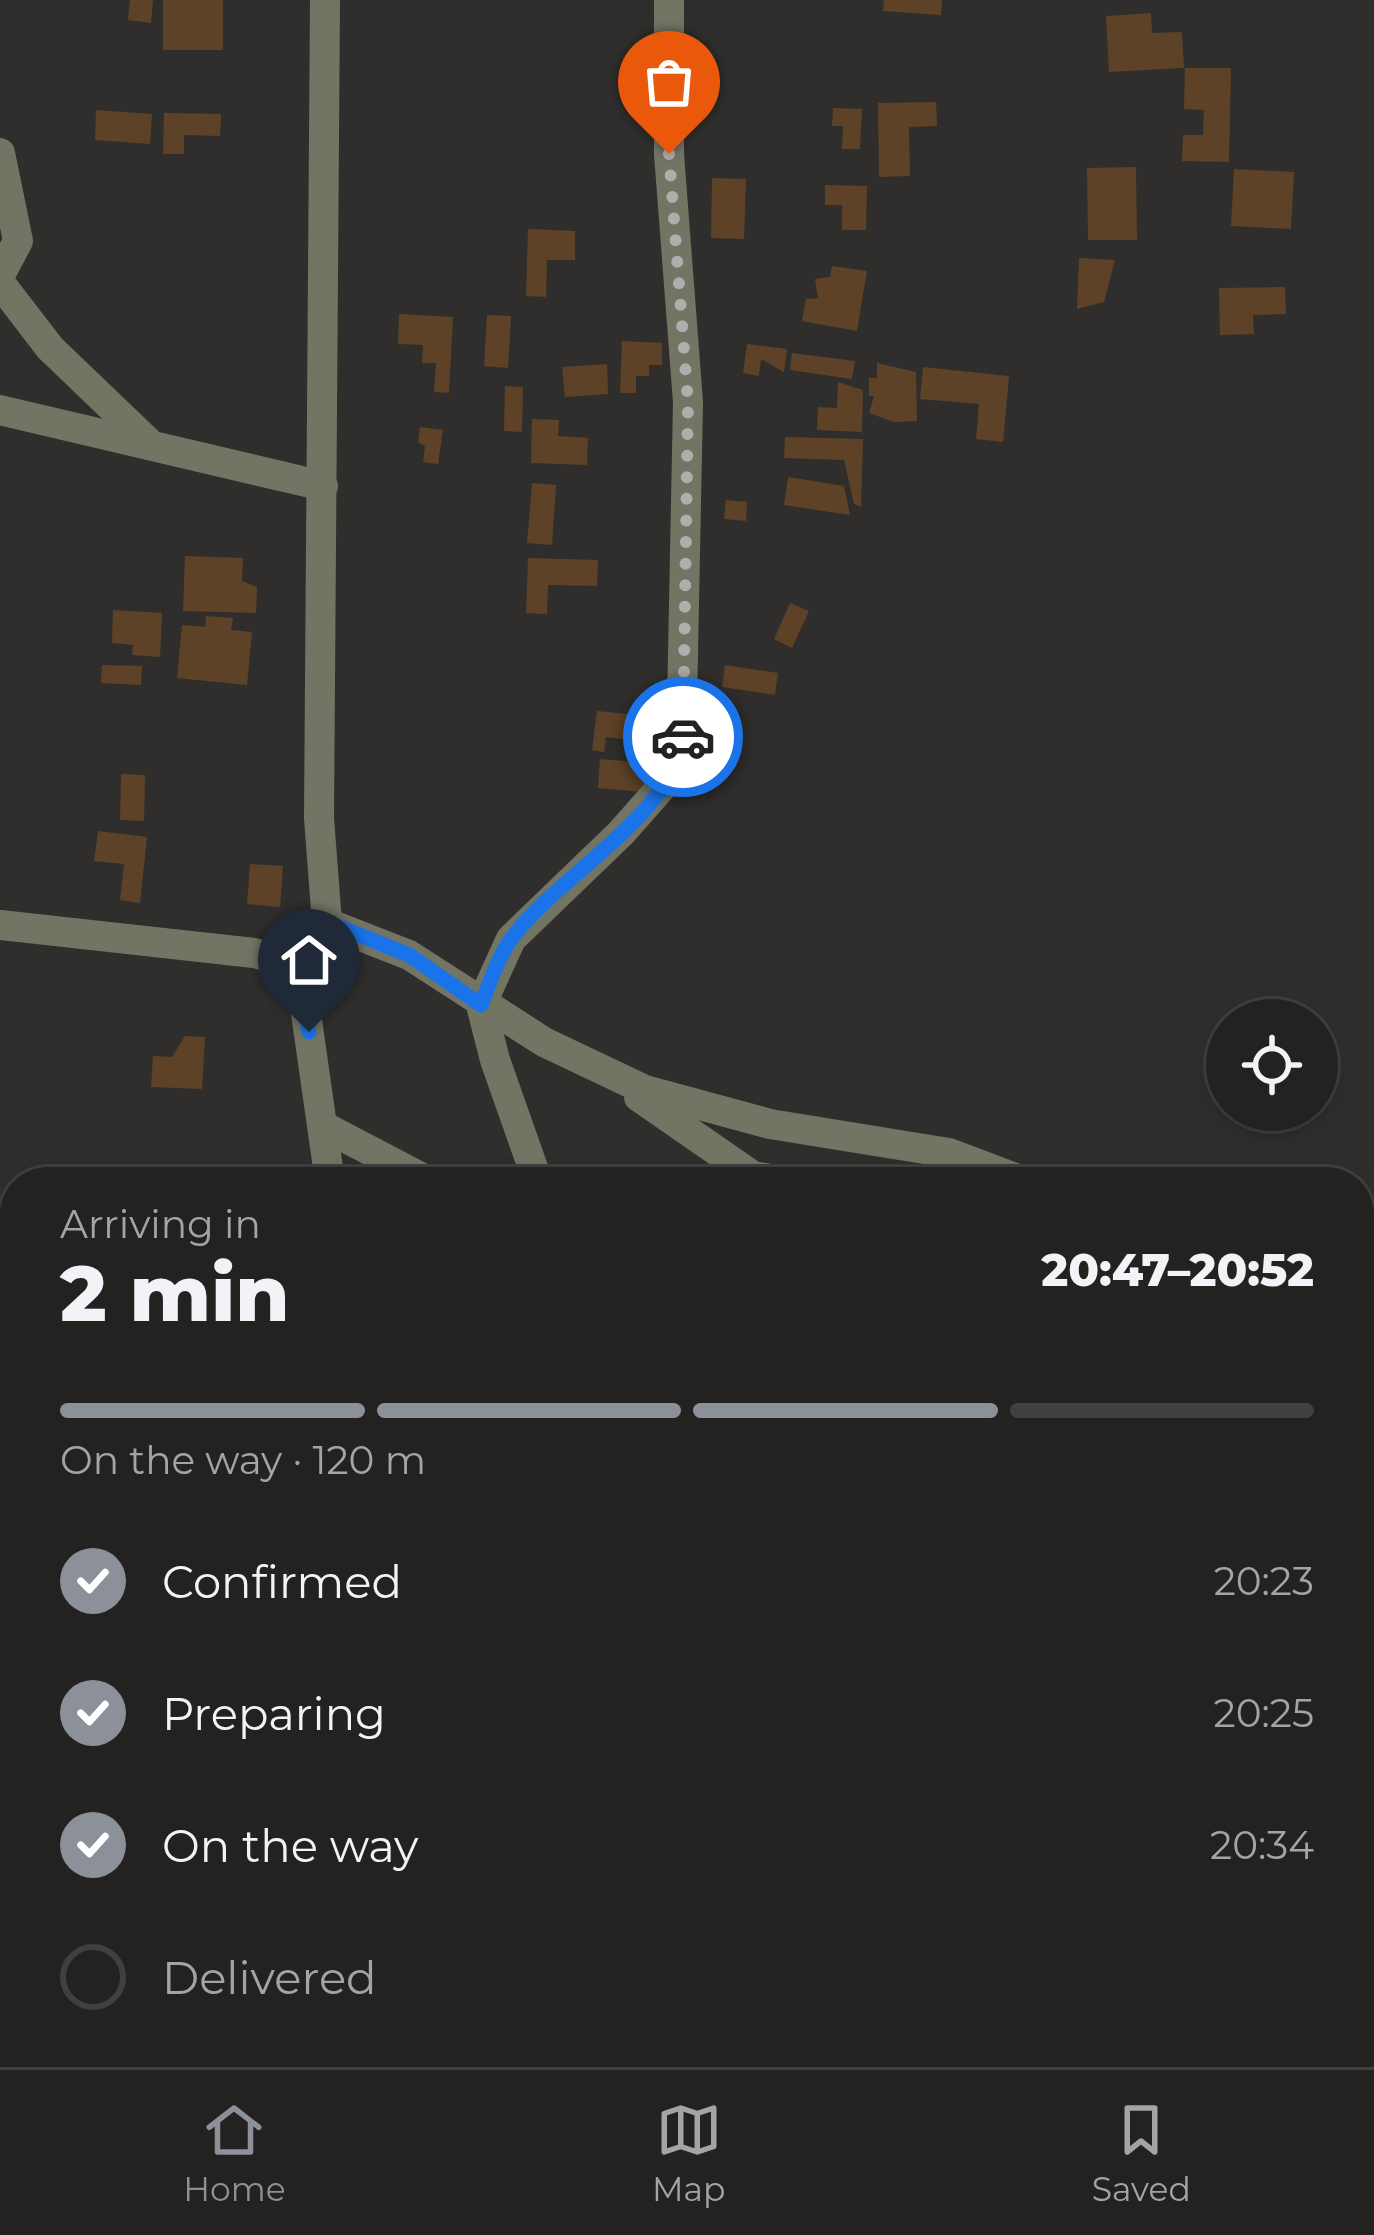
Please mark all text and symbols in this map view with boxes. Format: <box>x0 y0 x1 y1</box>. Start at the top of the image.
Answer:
pin <box>618 31 720 154</box>
icon: bag <box>636 49 702 115</box>
courier <box>623 677 743 797</box>
icon: car <box>650 704 716 770</box>
pin <box>258 909 360 1032</box>
icon: home <box>276 927 342 993</box>
map controls <box>1206 999 1338 1131</box>
button: locate <box>1206 999 1338 1131</box>
text: Arriving in <box>60 1200 261 1248</box>
text: 20:47–20:52 <box>1041 1242 1314 1297</box>
text: 2 min <box>60 1245 290 1341</box>
text: On the way · 120 m <box>60 1436 426 1484</box>
icon: check <box>60 1548 126 1614</box>
text: Confirmed <box>162 1554 402 1609</box>
text: 20:23 <box>1214 1557 1314 1605</box>
icon: check <box>60 1680 126 1746</box>
text: Preparing <box>162 1686 386 1741</box>
text: 20:25 <box>1214 1689 1314 1737</box>
icon: check <box>60 1812 126 1878</box>
text: On the way <box>162 1818 418 1873</box>
text: 20:34 <box>1210 1821 1314 1869</box>
text: Delivered <box>162 1950 377 2005</box>
tab: Home <box>183 2097 286 2209</box>
tab: Map <box>652 2097 725 2209</box>
tab: Saved <box>1092 2097 1191 2209</box>

